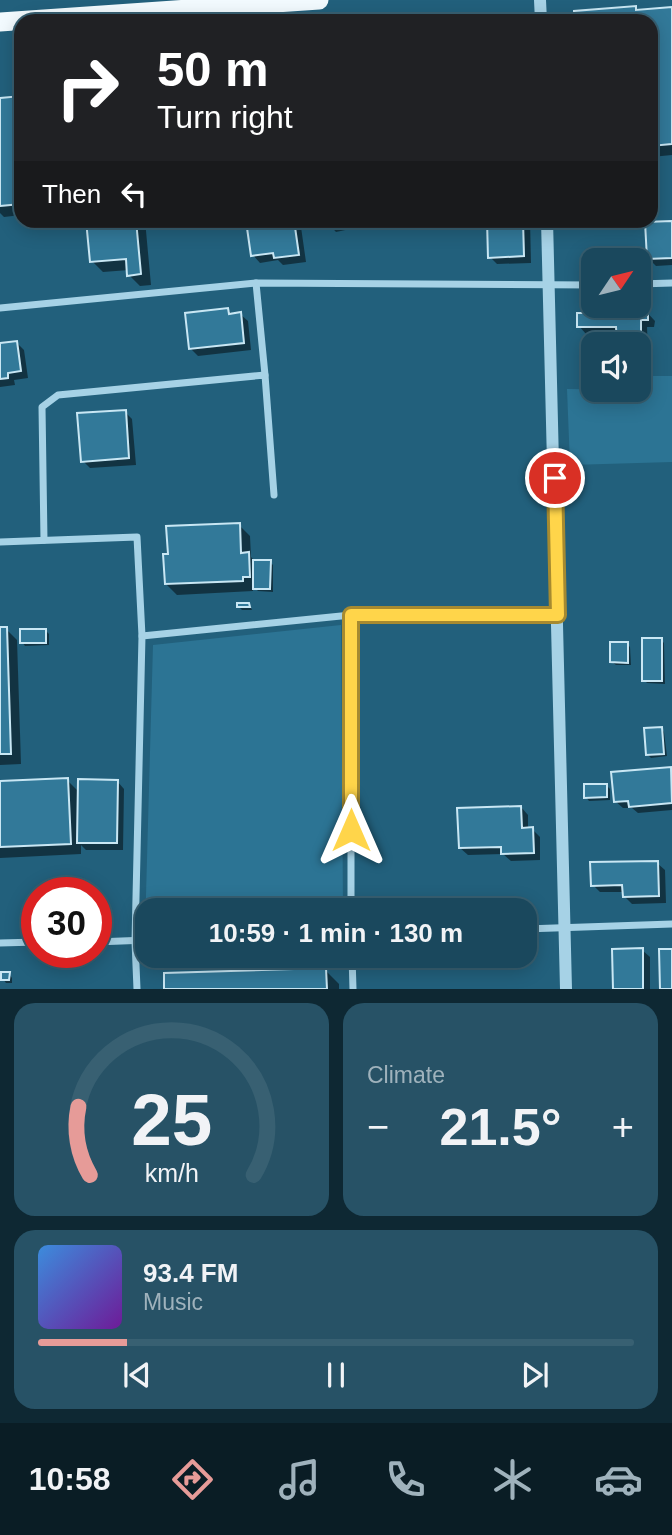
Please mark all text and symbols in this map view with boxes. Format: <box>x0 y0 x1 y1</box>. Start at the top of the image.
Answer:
icon: right <box>42 42 133 133</box>
text: 50 m <box>157 42 269 96</box>
text: Turn right <box>157 99 293 135</box>
icon: left <box>115 175 153 213</box>
text: Then <box>42 179 101 209</box>
north arrow <box>581 248 651 318</box>
map controls <box>581 248 651 402</box>
button: sound <box>581 332 651 402</box>
pin <box>525 448 585 508</box>
icon: arrive <box>536 459 574 497</box>
position arrow <box>314 793 388 867</box>
speed limit sign: 30 <box>21 877 112 968</box>
text: 10:59 · 1 min · 130 m <box>209 918 463 948</box>
text: Climate <box>367 1062 445 1088</box>
text: 25 <box>131 1080 212 1161</box>
text: 21.5° <box>439 1098 562 1156</box>
text: − <box>367 1106 389 1148</box>
text: + <box>612 1106 634 1148</box>
text: km/h <box>144 1159 199 1187</box>
text: 93.4 FM <box>143 1258 238 1288</box>
text: Music <box>143 1289 203 1315</box>
icon: previous <box>118 1356 156 1394</box>
icon: pause <box>317 1356 355 1394</box>
icon: next <box>516 1356 554 1394</box>
icon: directions <box>168 1455 217 1504</box>
icon: music <box>275 1455 324 1504</box>
icon: phone <box>381 1455 430 1504</box>
icon: climate <box>488 1455 537 1504</box>
icon: car <box>594 1455 643 1504</box>
text: 10:58 <box>29 1461 111 1497</box>

